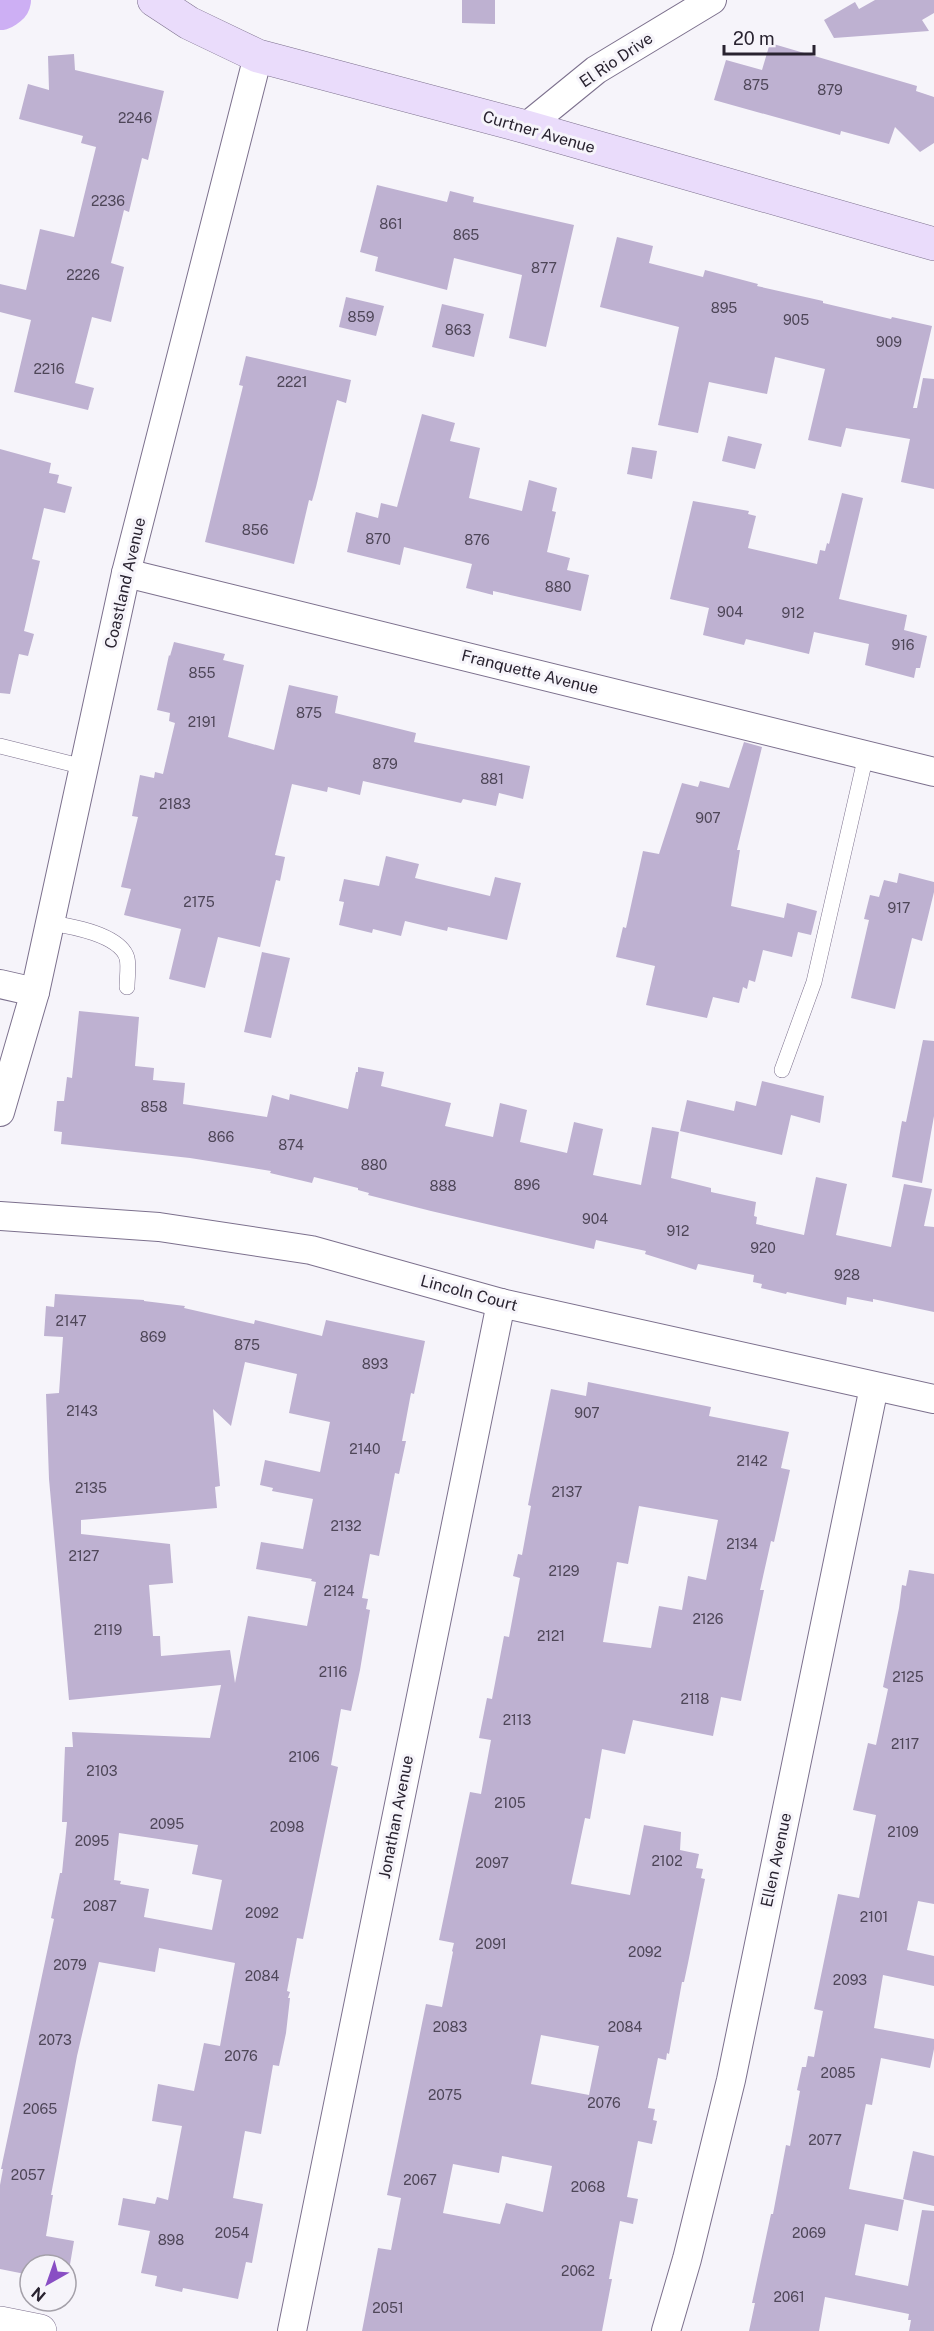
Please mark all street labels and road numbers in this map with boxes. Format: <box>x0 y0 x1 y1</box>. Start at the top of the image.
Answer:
street label: El Rio Drive <box>576 29 656 91</box>
street label: Curtner Avenue <box>481 107 597 157</box>
street label: Coastland Avenue <box>101 516 149 650</box>
street label: Franquette Avenue <box>460 646 600 698</box>
street label: Lincoln Court <box>418 1271 520 1315</box>
street label: Jonathan Avenue <box>375 1754 417 1880</box>
street label: Ellen Avenue <box>757 1811 795 1909</box>

